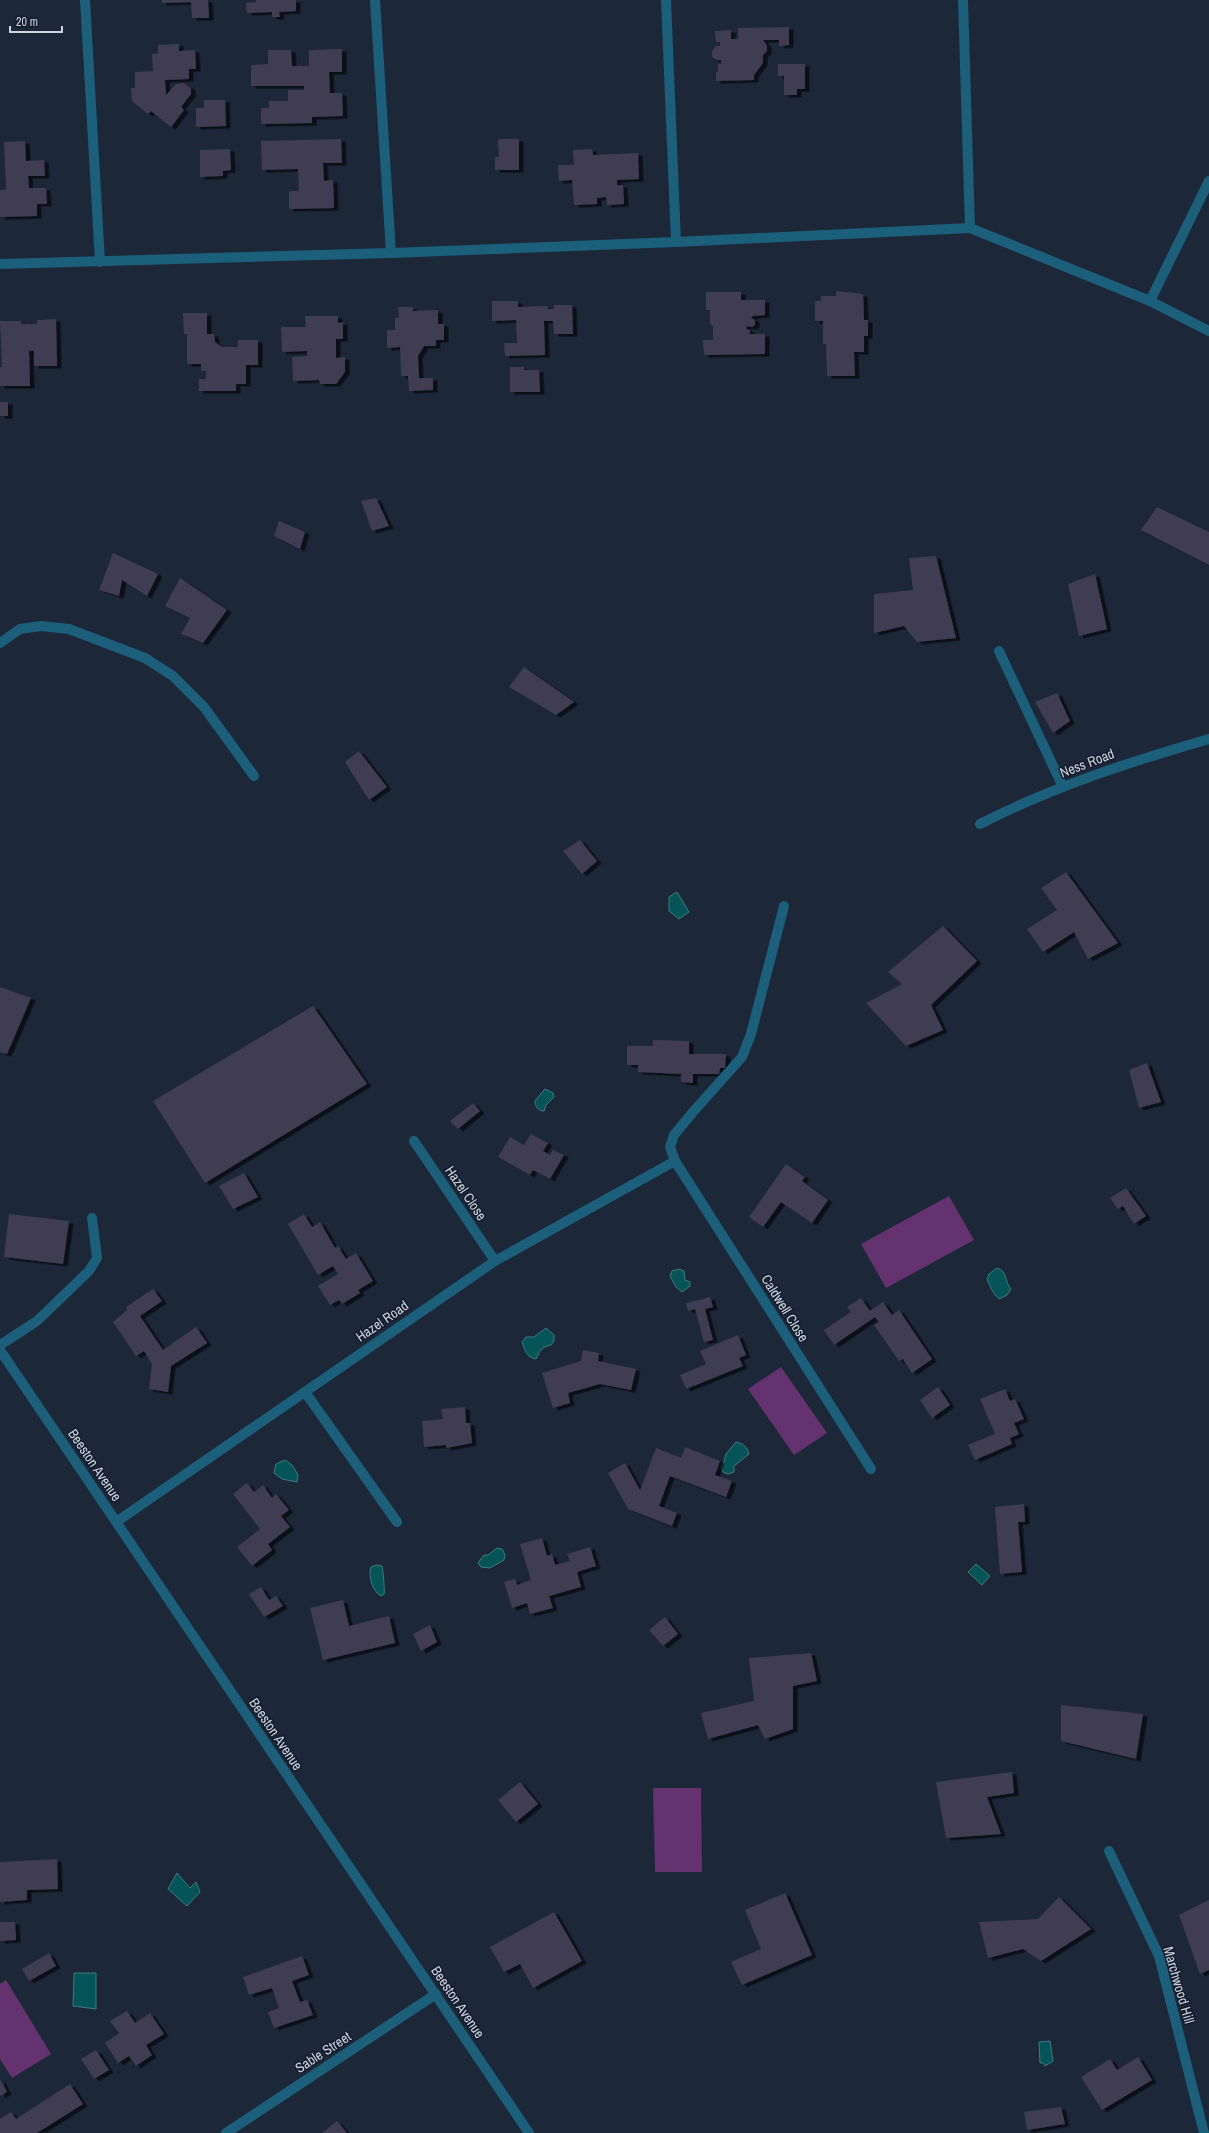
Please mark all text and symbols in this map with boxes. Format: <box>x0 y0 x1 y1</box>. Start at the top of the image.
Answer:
scale bar <box>10 8 62 34</box>
text: 20 m <box>16 14 38 30</box>
street label: Ness Road <box>1057 744 1117 782</box>
street label: Hazel Close <box>441 1162 491 1224</box>
street label: Caldwell Close <box>757 1271 813 1345</box>
street label: Hazel Road <box>352 1296 412 1346</box>
street label: Beeston Avenue <box>64 1425 126 1505</box>
street label: Beeston Avenue <box>245 1694 307 1774</box>
street label: Marchwood Hill <box>1159 1944 1199 2026</box>
street label: Beeston Avenue <box>427 1962 489 2042</box>
street label: Sable Street <box>292 2027 354 2077</box>

